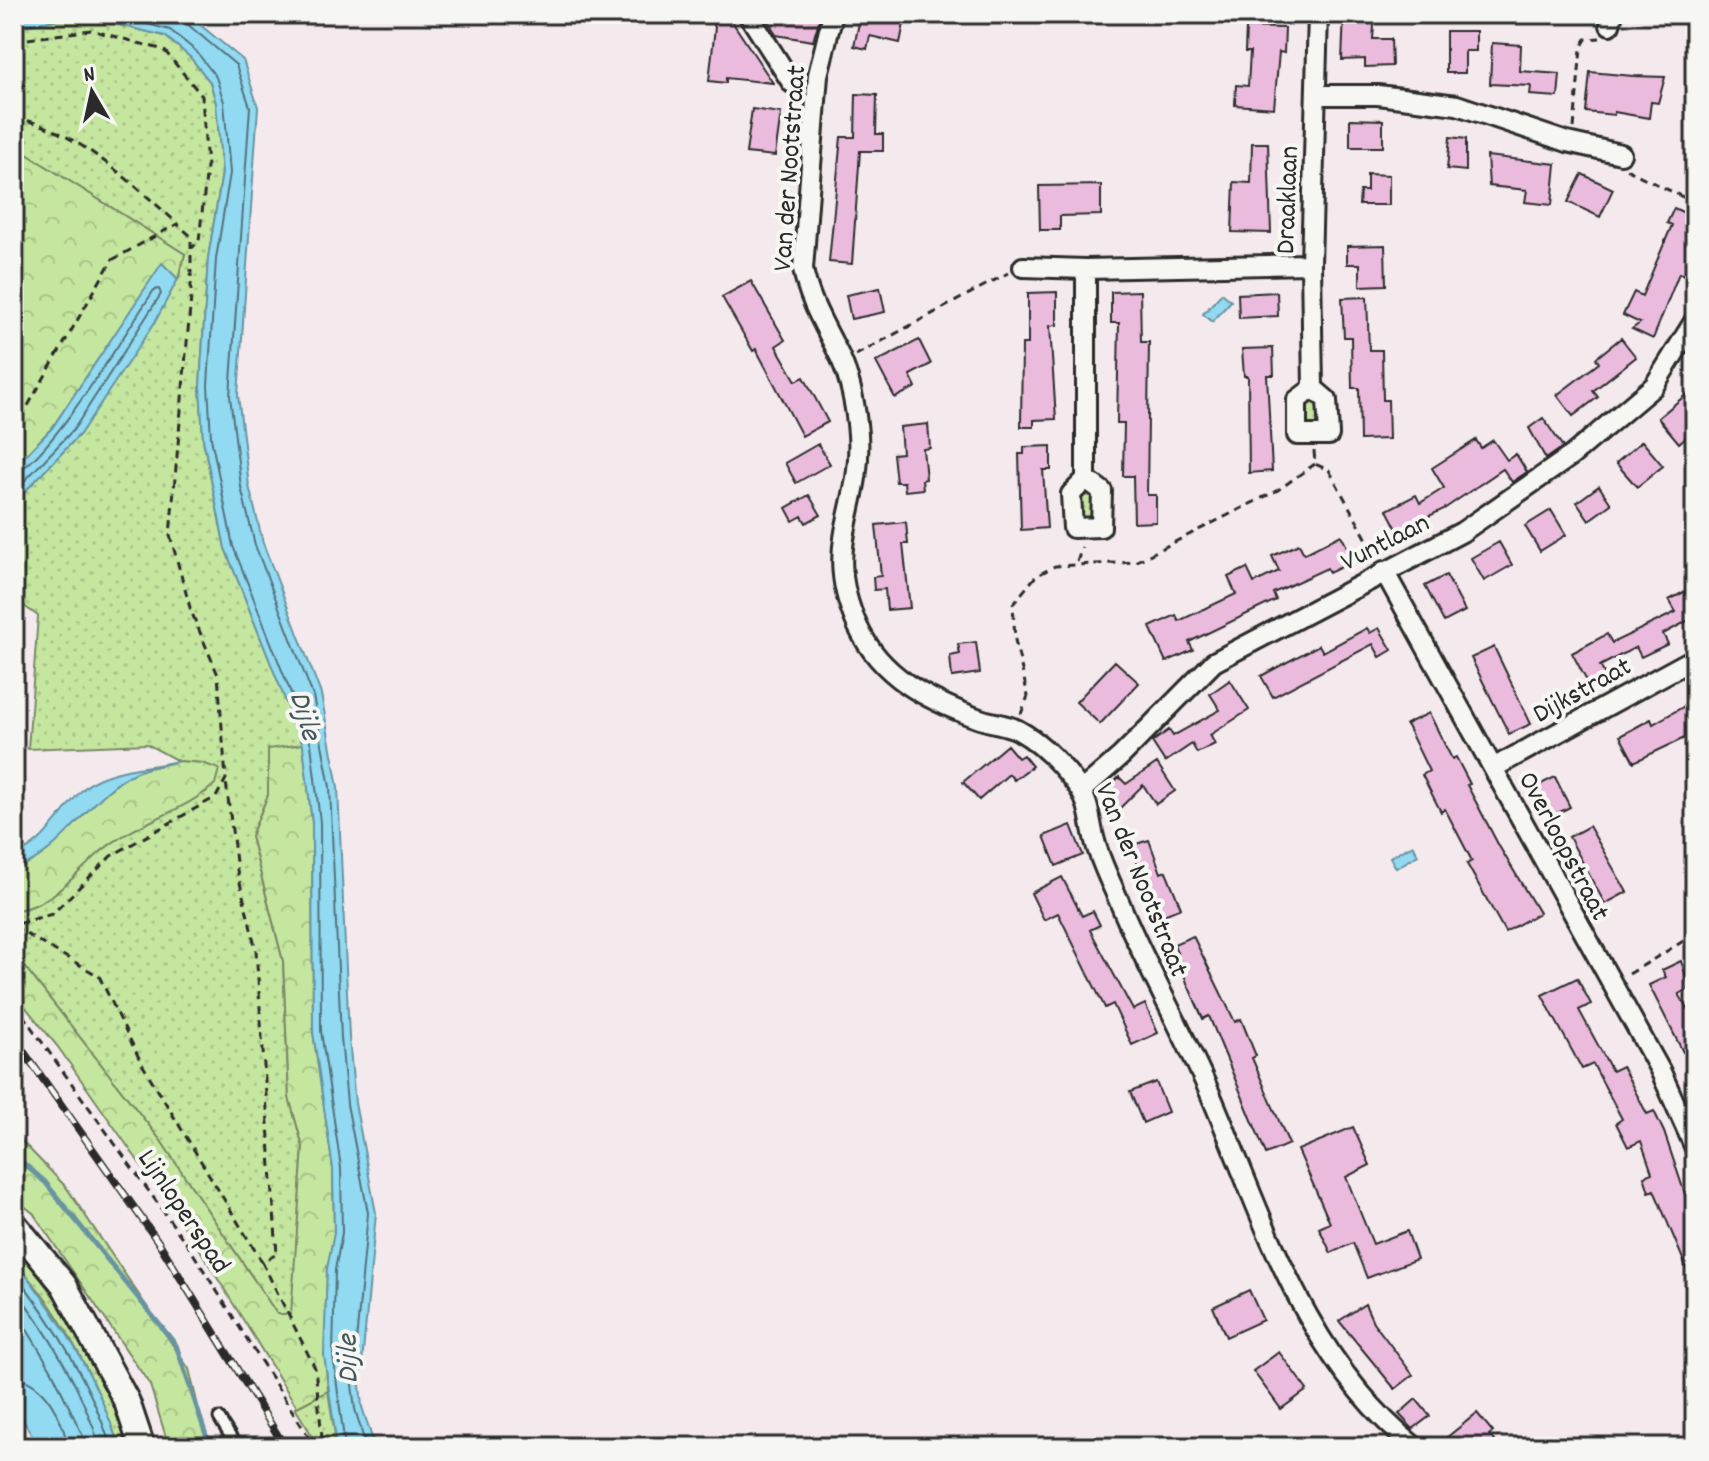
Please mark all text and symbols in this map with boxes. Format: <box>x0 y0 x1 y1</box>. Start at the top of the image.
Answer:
north arrow <box>52 52 132 132</box>
text: N <box>82 60 97 92</box>
street label: Van der Nootstraat <box>765 64 819 273</box>
street label: Draaklaan <box>1268 145 1312 255</box>
street label: Vuntlaan <box>1335 505 1438 584</box>
street label: Dijkstraat <box>1527 649 1640 736</box>
water label: Dijle <box>275 687 331 748</box>
street label: Overloopstraat <box>1505 766 1618 929</box>
street label: Van der Nootstraat <box>1082 778 1197 984</box>
street label: Lijnloperspad <box>125 1143 238 1283</box>
water label: Dijle <box>329 1332 372 1384</box>

